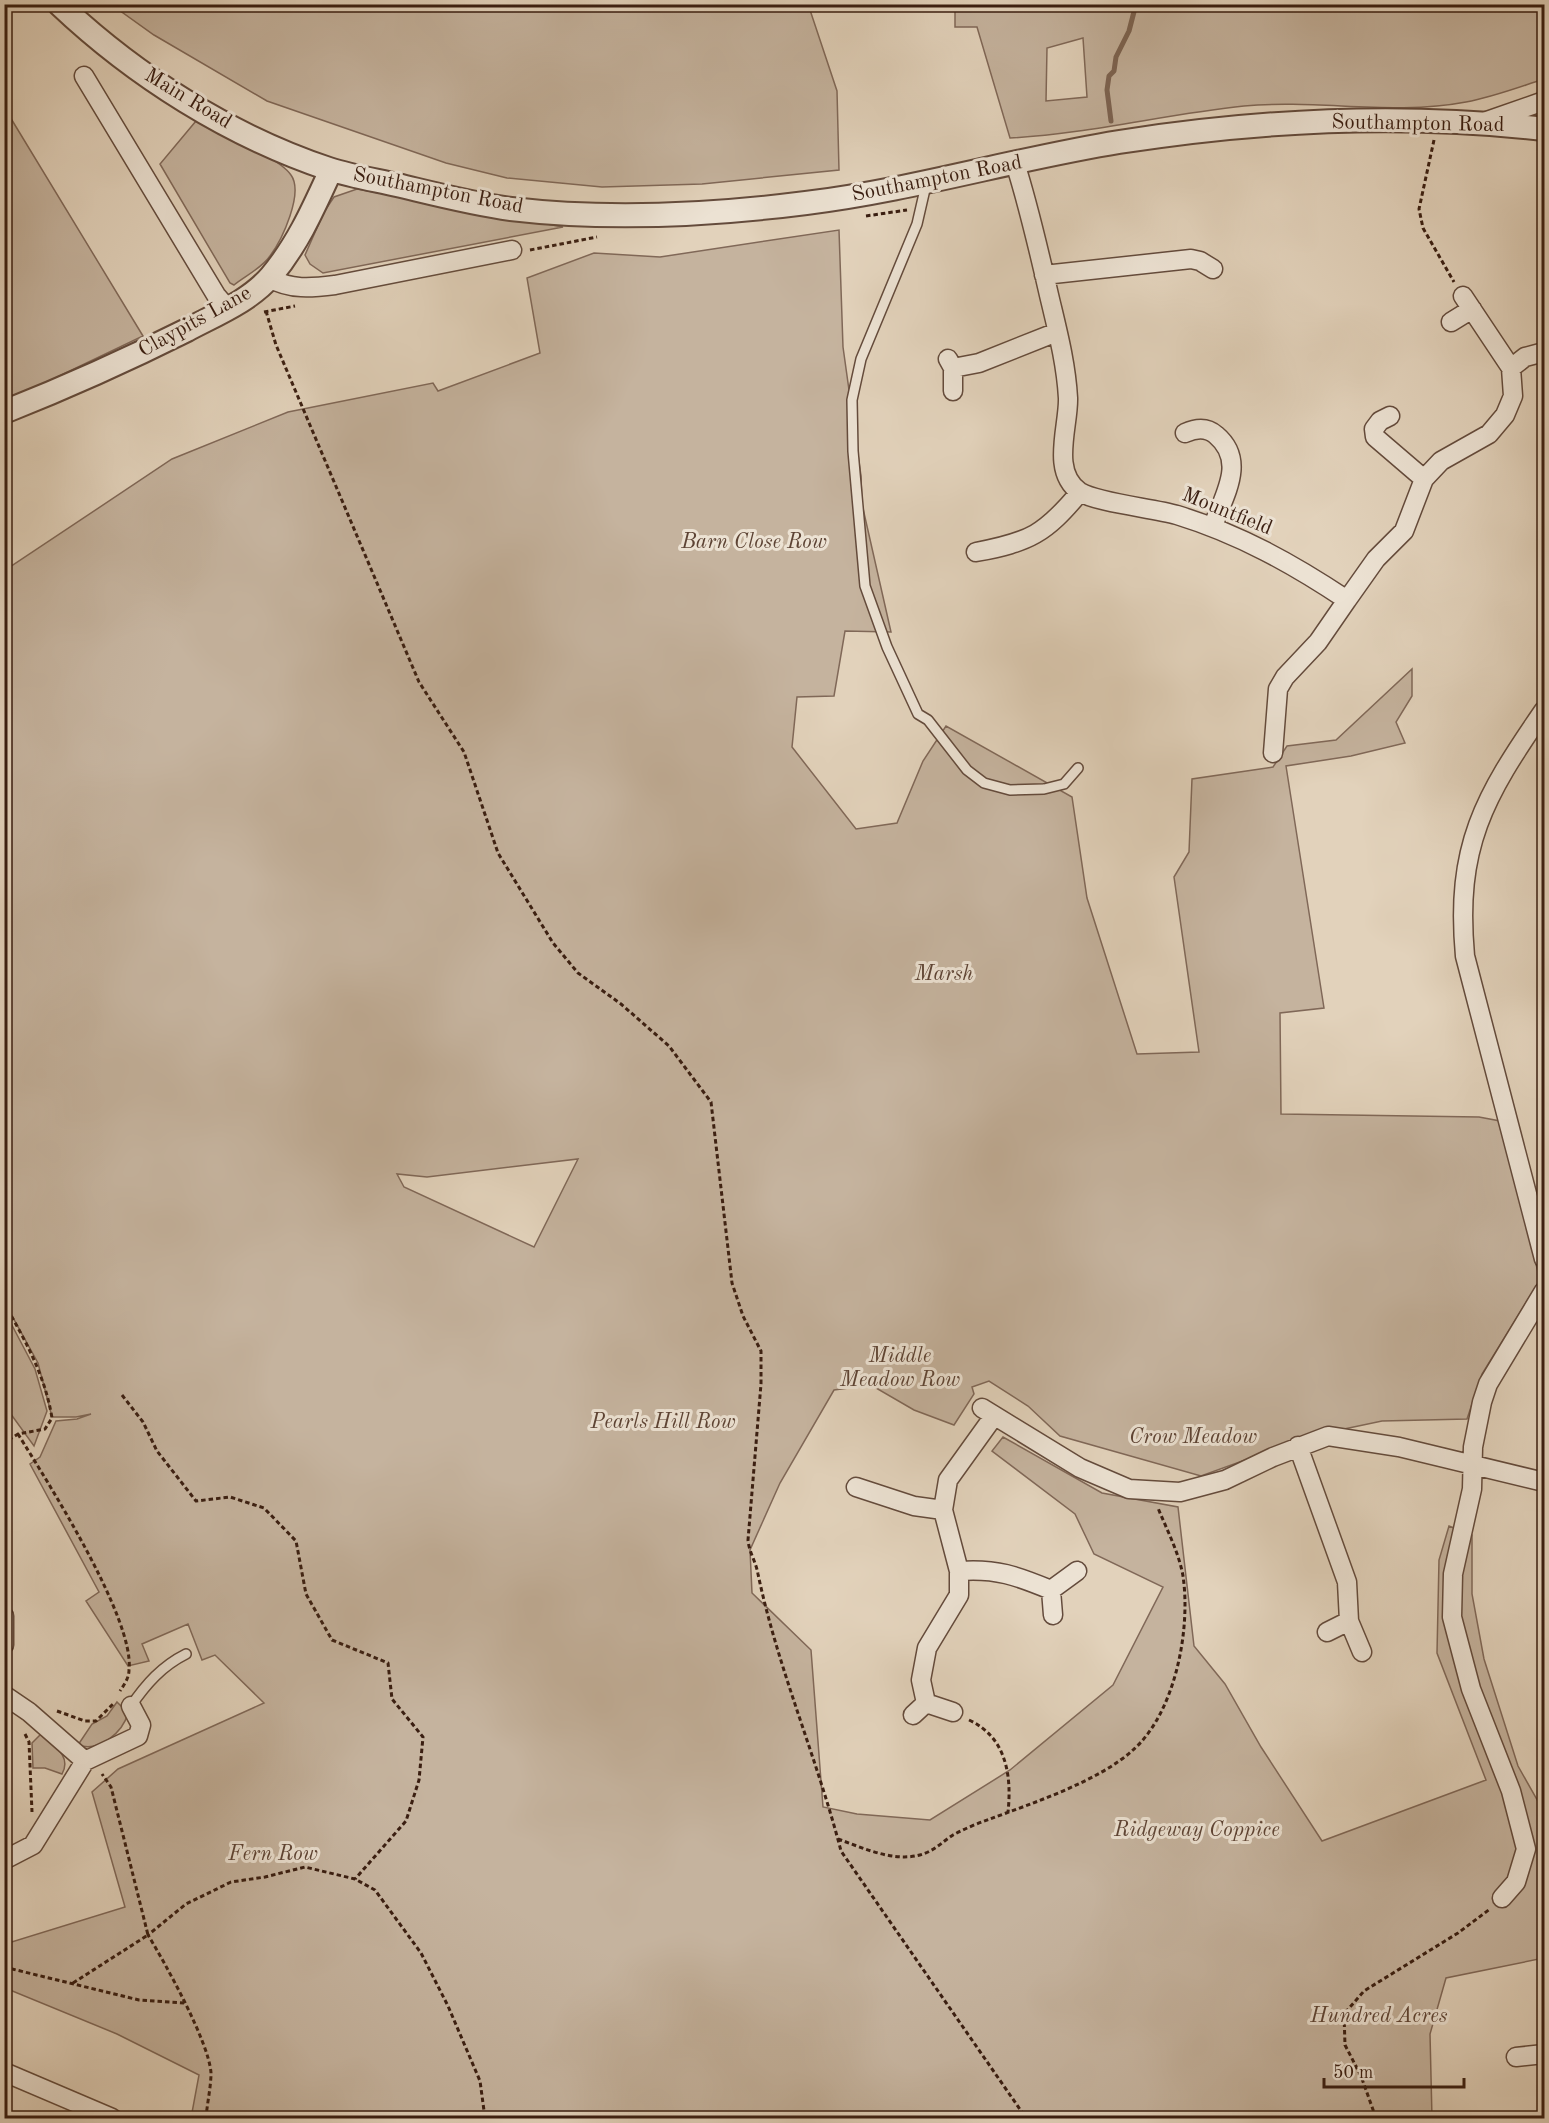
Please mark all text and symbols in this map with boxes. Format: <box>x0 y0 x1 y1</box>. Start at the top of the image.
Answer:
street label: Main Road <box>141 65 235 133</box>
street label: Southampton Road <box>1331 112 1505 136</box>
street label: Southampton Road <box>850 152 1024 206</box>
street label: Southampton Road <box>351 164 525 218</box>
street label: Claypits Lane <box>135 282 255 362</box>
street label: Mountfield <box>1179 484 1275 540</box>
park label: Barn Close Row <box>680 532 827 553</box>
park label: Marsh <box>914 964 974 985</box>
park label: Middle Meadow Row <box>839 1346 960 1391</box>
park label: Pearls Hill Row <box>589 1412 736 1433</box>
park label: Crow Meadow <box>1129 1427 1257 1448</box>
park label: Ridgeway Coppice <box>1113 1820 1280 1841</box>
park label: Fern Row <box>227 1844 318 1865</box>
park label: Hundred Acres <box>1309 2006 1448 2027</box>
scale bar <box>1324 2051 1464 2089</box>
text: 50 m <box>1333 2064 1373 2082</box>

